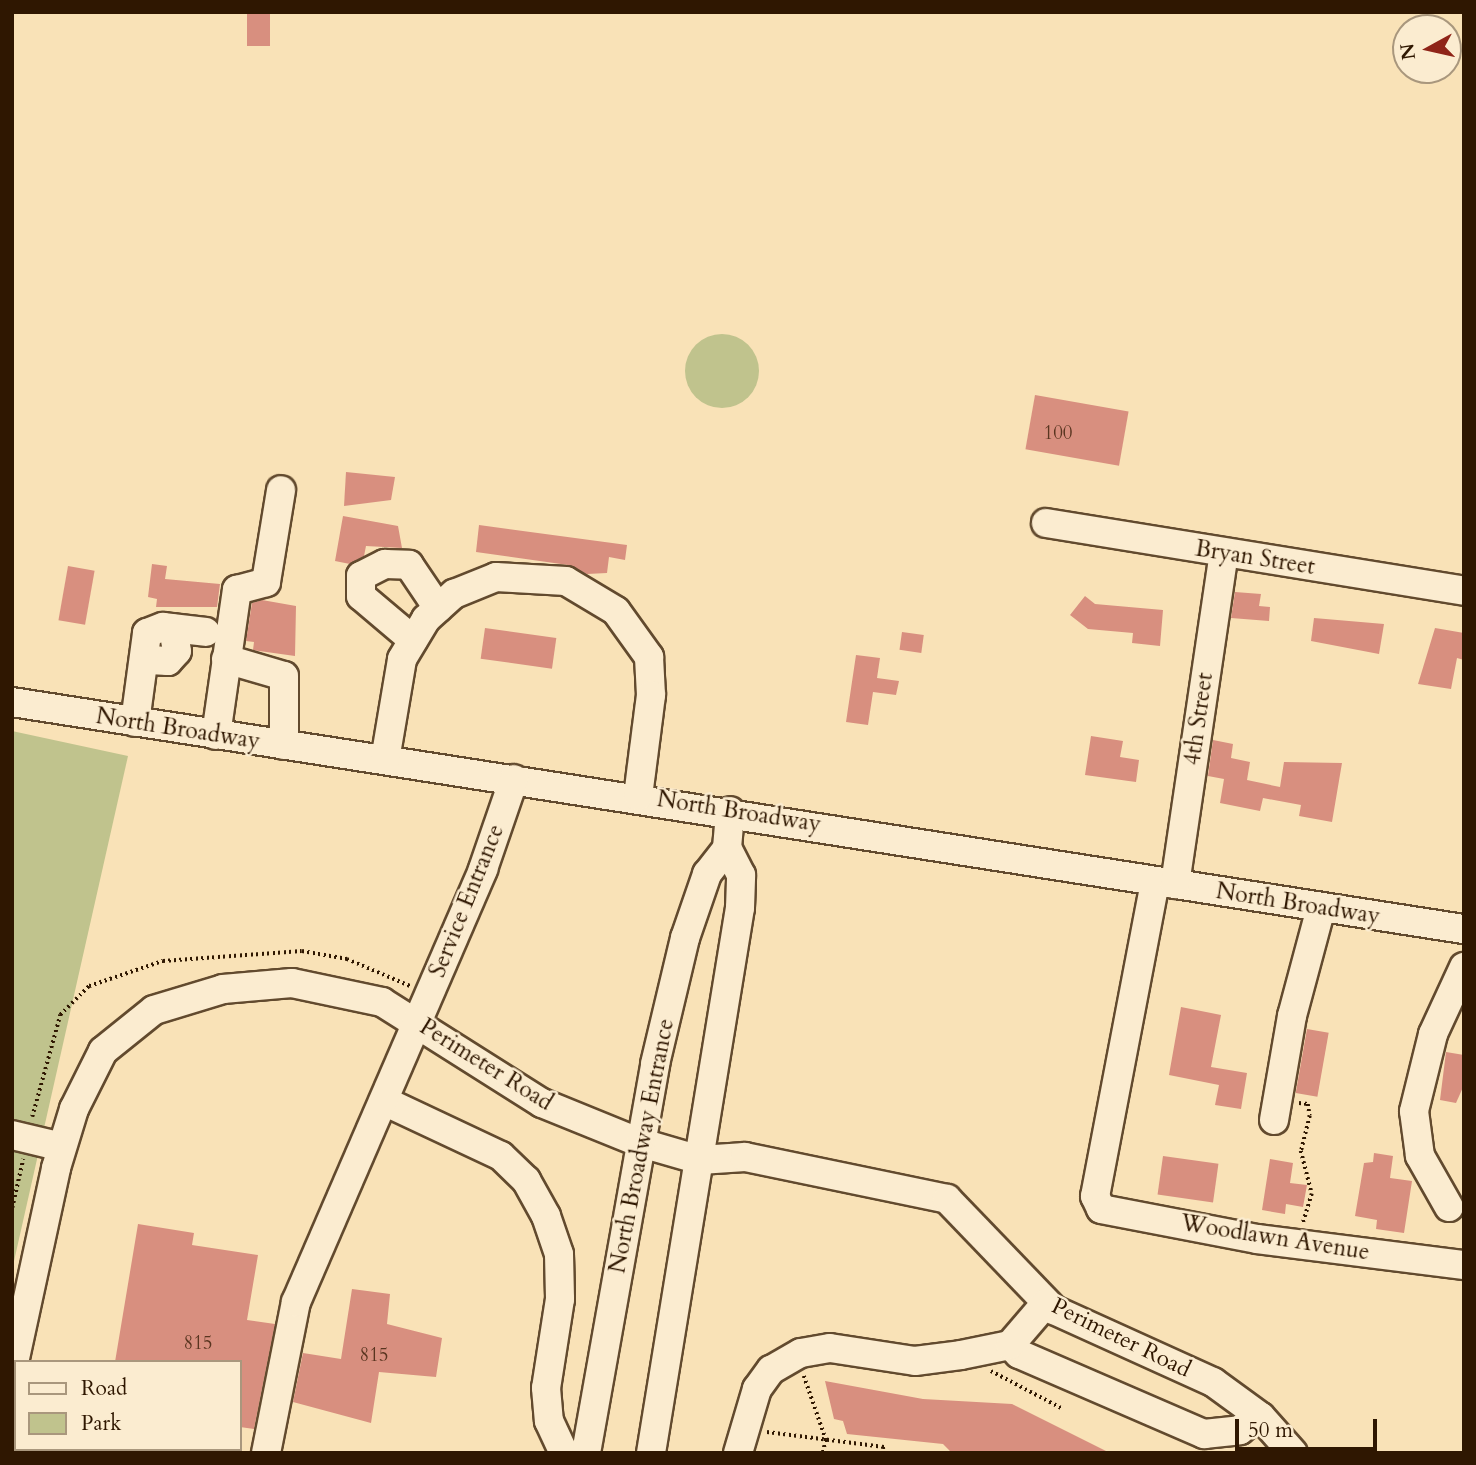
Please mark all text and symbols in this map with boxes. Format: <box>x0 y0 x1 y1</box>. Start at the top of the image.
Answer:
north arrow <box>1392 14 1462 84</box>
text: N <box>1394 42 1422 62</box>
house number: 100 <box>1043 423 1073 445</box>
street label: Bryan Street <box>1193 535 1317 581</box>
street label: 4th Street <box>1179 671 1219 767</box>
street label: North Broadway <box>94 702 262 756</box>
street label: North Broadway <box>655 785 823 839</box>
street label: Service Entrance <box>424 821 510 981</box>
street label: North Broadway <box>1214 877 1382 931</box>
street label: Perimeter Road <box>414 1013 558 1117</box>
street label: North Broadway Entrance <box>604 1016 680 1276</box>
street label: Woodlawn Avenue <box>1179 1209 1371 1267</box>
street label: Perimeter Road <box>1047 1292 1195 1384</box>
house number: 815 <box>183 1333 213 1355</box>
house number: 815 <box>359 1345 389 1367</box>
legend <box>14 1360 242 1451</box>
text: Road <box>81 1374 127 1403</box>
scale bar <box>1238 1406 1380 1450</box>
text: Park <box>81 1409 121 1438</box>
text: 50 m <box>1248 1416 1293 1445</box>

